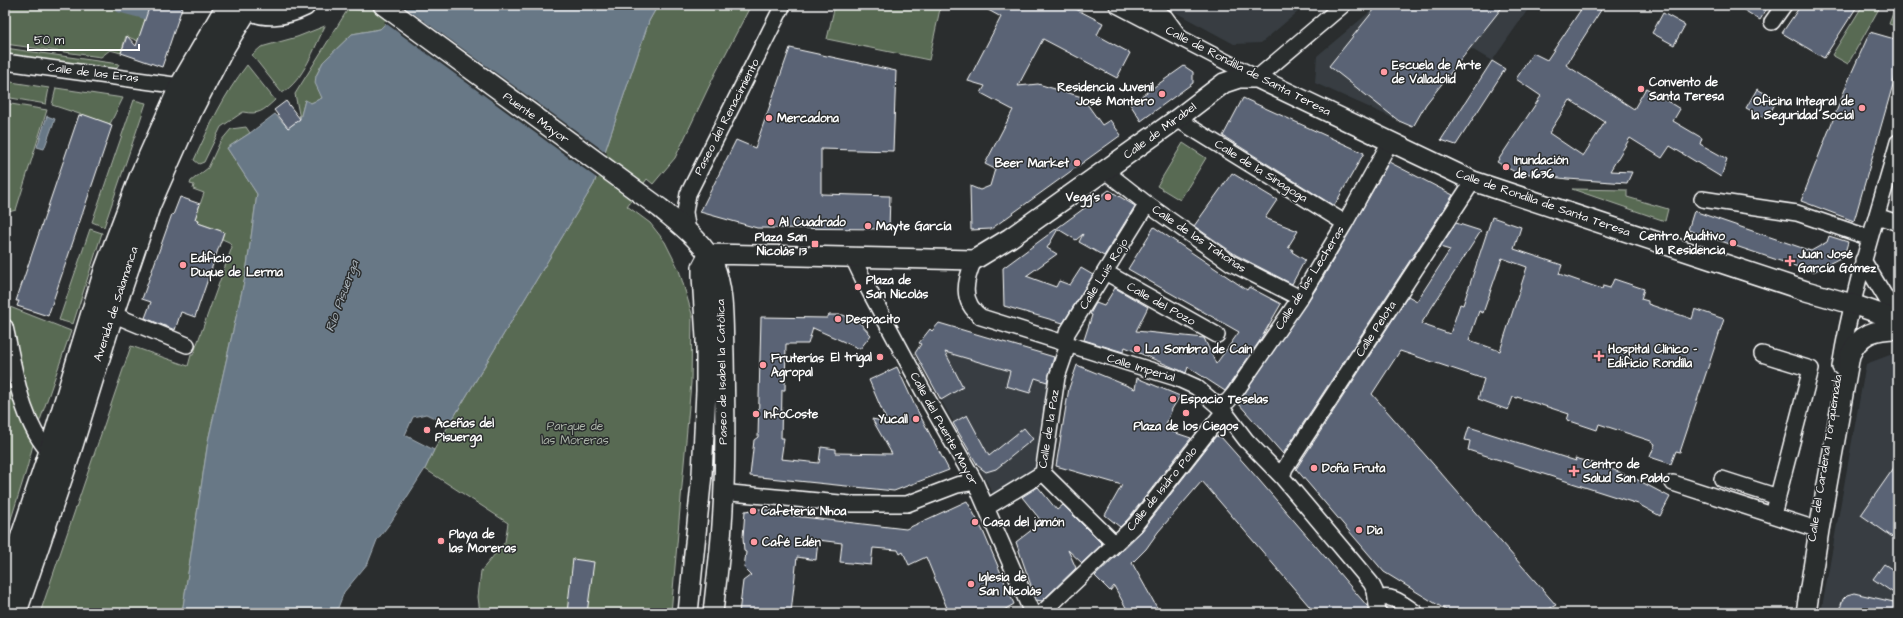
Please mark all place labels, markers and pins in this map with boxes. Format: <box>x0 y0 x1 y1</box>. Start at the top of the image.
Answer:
place label: Escuela de Arte de Valladolid <box>1391 57 1482 88</box>
marker: Escuela de Arte de Valladolid <box>1379 67 1389 77</box>
place label: Convento de Santa Teresa <box>1648 74 1725 105</box>
place label: Residencia Juvenil José Montero <box>1057 79 1154 110</box>
marker: Convento de Santa Teresa <box>1636 84 1646 94</box>
marker: Residencia Juvenil José Montero <box>1157 89 1167 99</box>
place label: Oficina Integral de la Seguridad Social <box>1751 93 1855 126</box>
marker: Oficina Integral de la Seguridad Social <box>1857 103 1867 113</box>
place label: Mercadona <box>777 110 840 127</box>
marker: Mercadona <box>764 113 774 123</box>
place label: Inundación de 1636 <box>1513 152 1568 183</box>
place label: Beer Market <box>995 155 1069 172</box>
marker: Beer Market <box>1072 158 1082 168</box>
marker: Inundación de 1636 <box>1501 162 1511 172</box>
place label: Vegg's <box>1065 189 1100 208</box>
marker: Vegg's <box>1103 192 1113 202</box>
place label: Al Cuadrado <box>779 214 846 231</box>
marker: Al Cuadrado <box>766 217 776 227</box>
place label: Mayte García <box>876 218 952 236</box>
marker: Mayte García <box>863 221 873 231</box>
place label: Centro Auditivo la Residencia <box>1640 228 1726 259</box>
place label: Plaza San Nicolás 13 <box>755 229 808 260</box>
marker: Centro Auditivo la Residencia <box>1728 238 1738 248</box>
marker: Plaza San Nicolás 13 <box>810 239 820 249</box>
place label: Juan José García Gómez <box>1797 246 1877 277</box>
place label: Edificio Duque de Lerma <box>191 250 284 282</box>
marker: Juan José García Gómez <box>1785 256 1795 266</box>
marker: Edificio Duque de Lerma <box>178 260 188 270</box>
place label: Plaza de San Nicolás <box>865 272 928 303</box>
marker: Plaza de San Nicolás <box>853 282 863 292</box>
place label: Despacito <box>846 311 900 329</box>
marker: Despacito <box>833 314 843 324</box>
place label: La Sombra de Caín <box>1145 341 1252 358</box>
place label: Hospital Clínico - Edificio Rondilla <box>1608 341 1697 372</box>
marker: La Sombra de Caín <box>1132 344 1142 354</box>
place label: El trigal <box>831 349 872 368</box>
place label: Fruterías Agropal <box>771 350 824 383</box>
marker: Hospital Clínico - Edificio Rondilla <box>1593 350 1605 362</box>
marker: El trigal <box>875 352 885 362</box>
marker: Fruterías Agropal <box>758 360 768 370</box>
place label: Espacio Teselas <box>1181 391 1268 409</box>
marker: Espacio Teselas <box>1168 394 1178 404</box>
place label: InfoCoste <box>764 406 819 423</box>
marker: Plaza de los Ciegos <box>1181 408 1191 418</box>
marker: InfoCoste <box>751 409 761 419</box>
place label: Yucall <box>878 411 908 428</box>
marker: Yucall <box>911 414 921 424</box>
place label: Aceñas del Pisuerga <box>435 415 494 448</box>
place label: Plaza de los Ciegos <box>1133 418 1239 437</box>
marker: Aceñas del Pisuerga <box>422 425 432 435</box>
place label: Centro de Salud San Pablo <box>1582 456 1670 487</box>
place label: Doña Fruta <box>1322 460 1386 477</box>
marker: Doña Fruta <box>1309 463 1319 473</box>
marker: Centro de Salud San Pablo <box>1568 465 1580 477</box>
place label: Cafetería Nhoa <box>761 503 847 520</box>
marker: Cafetería Nhoa <box>748 506 758 516</box>
place label: Casa del jamón <box>983 514 1064 532</box>
marker: Casa del jamón <box>970 517 980 527</box>
place label: Dia <box>1367 522 1384 539</box>
marker: Dia <box>1354 525 1364 535</box>
place label: Playa de las Moreras <box>449 526 516 557</box>
place label: Café Edén <box>762 534 821 551</box>
marker: Playa de las Moreras <box>436 536 446 546</box>
marker: Café Edén <box>749 537 759 547</box>
place label: Iglesia de San Nicolás <box>978 569 1041 600</box>
marker: Iglesia de San Nicolás <box>966 579 976 589</box>

